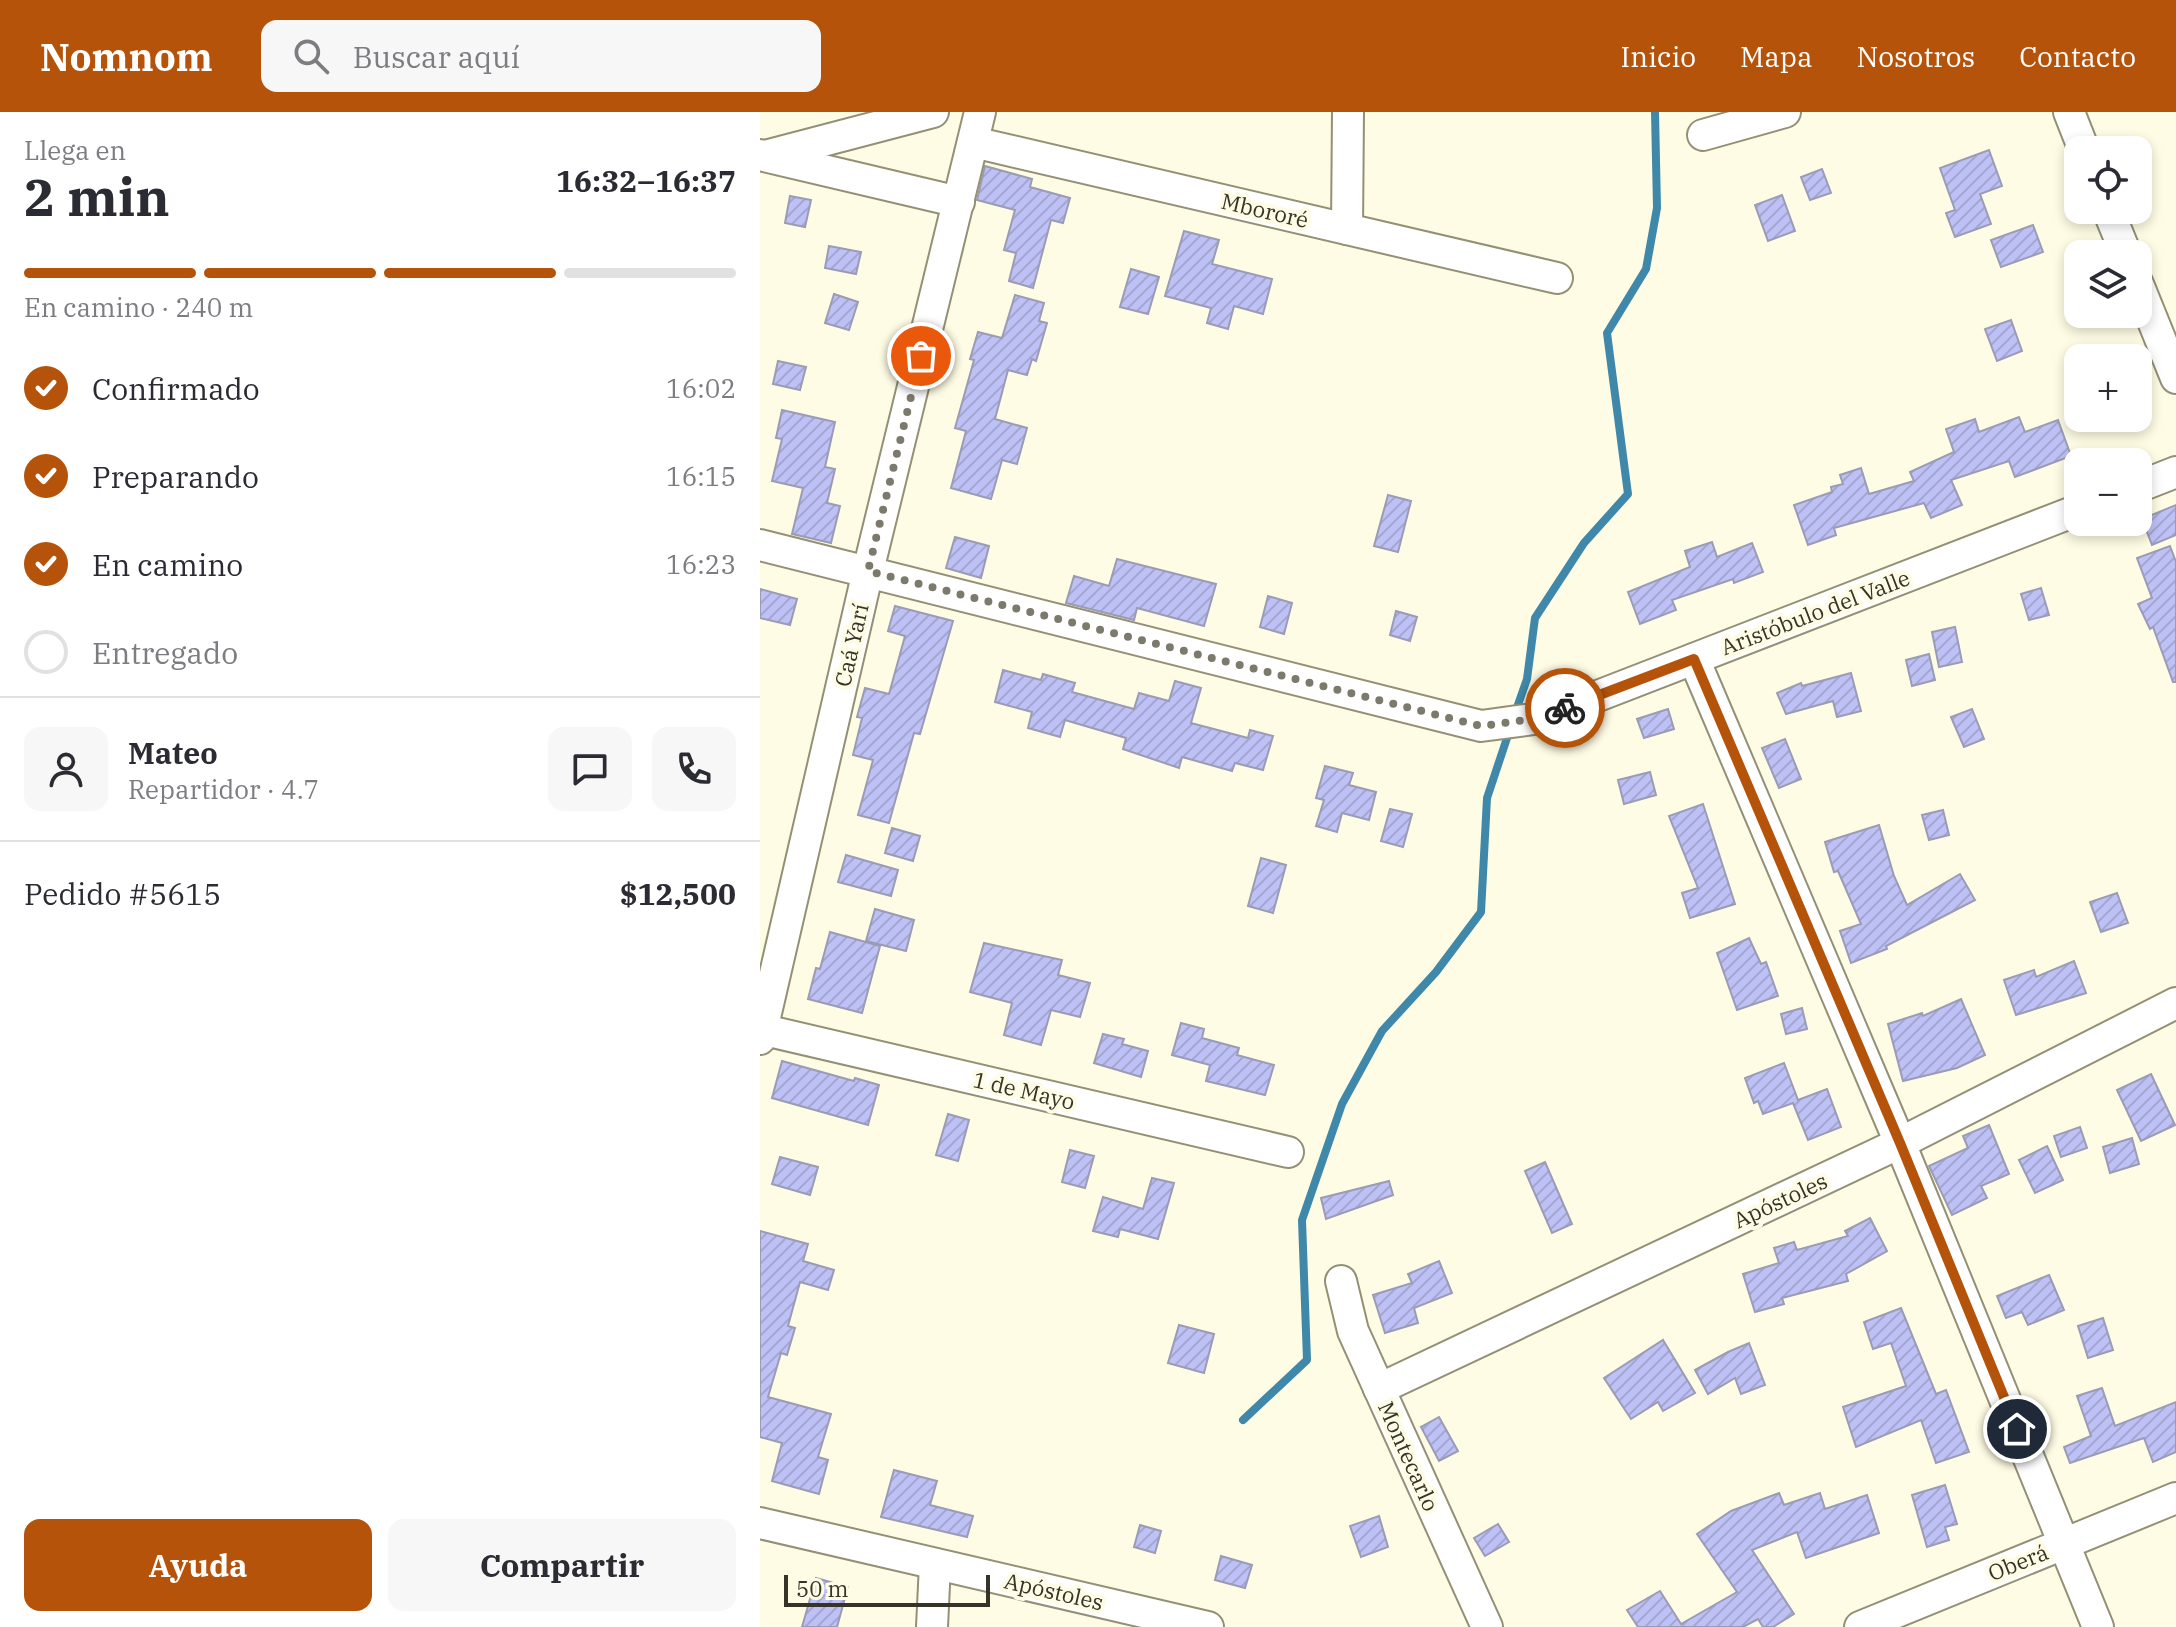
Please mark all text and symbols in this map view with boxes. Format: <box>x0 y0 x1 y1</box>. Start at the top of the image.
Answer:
search box <box>261 20 821 92</box>
text: Nomnom <box>40 32 213 81</box>
icon: search <box>289 34 333 78</box>
text: Buscar aquí <box>353 37 520 76</box>
text: Inicio <box>1621 38 1696 75</box>
text: Mapa <box>1740 38 1812 75</box>
text: Nosotros <box>1856 38 1975 75</box>
text: Contacto <box>2019 38 2136 75</box>
text: Llega en <box>24 133 126 167</box>
map controls <box>2064 136 2152 536</box>
button: locate <box>2064 136 2152 224</box>
text: 16:32–16:37 <box>556 161 736 200</box>
text: 2 min <box>24 163 170 230</box>
street label: Mbororé <box>1219 186 1311 234</box>
button: layers <box>2064 240 2152 328</box>
text: En camino · 240 m <box>24 290 253 324</box>
pin <box>887 322 955 390</box>
icon: bag <box>899 334 943 378</box>
button: + <box>2064 344 2152 432</box>
icon: check <box>24 366 68 410</box>
text: Confirmado <box>92 369 260 408</box>
text: 16:02 <box>666 371 736 405</box>
button: − <box>2064 448 2152 536</box>
icon: check <box>24 454 68 498</box>
text: Preparando <box>92 457 259 496</box>
text: 16:15 <box>666 459 736 493</box>
icon: check <box>24 542 68 586</box>
text: En camino <box>92 545 243 584</box>
text: 16:23 <box>666 547 736 581</box>
street label: Aristóbulo del Valle <box>1716 563 1914 661</box>
street label: Caá Yarí <box>827 601 875 689</box>
text: Entregado <box>92 633 238 672</box>
courier <box>1525 668 1605 748</box>
icon: bike <box>1543 686 1587 730</box>
button: person <box>24 727 108 811</box>
button: chat <box>548 727 632 811</box>
button: phone <box>652 727 736 811</box>
text: Mateo <box>128 733 218 772</box>
text: Repartidor · 4.7 <box>128 772 319 806</box>
text: Pedido #5615 <box>24 874 221 913</box>
text: $12,500 <box>620 874 736 913</box>
street label: 1 de Mayo <box>970 1064 1078 1116</box>
street label: Apóstoles <box>1728 1166 1832 1234</box>
pin <box>1983 1395 2051 1463</box>
street label: Montecarlo <box>1372 1397 1446 1515</box>
icon: home <box>1995 1407 2039 1451</box>
button: Ayuda <box>24 1519 372 1611</box>
button: Compartir <box>388 1519 736 1611</box>
street label: Oberá <box>1984 1537 2052 1587</box>
street label: Apóstoles <box>1002 1566 1106 1616</box>
scale bar <box>784 1571 990 1607</box>
text: 50 m <box>796 1574 848 1603</box>

